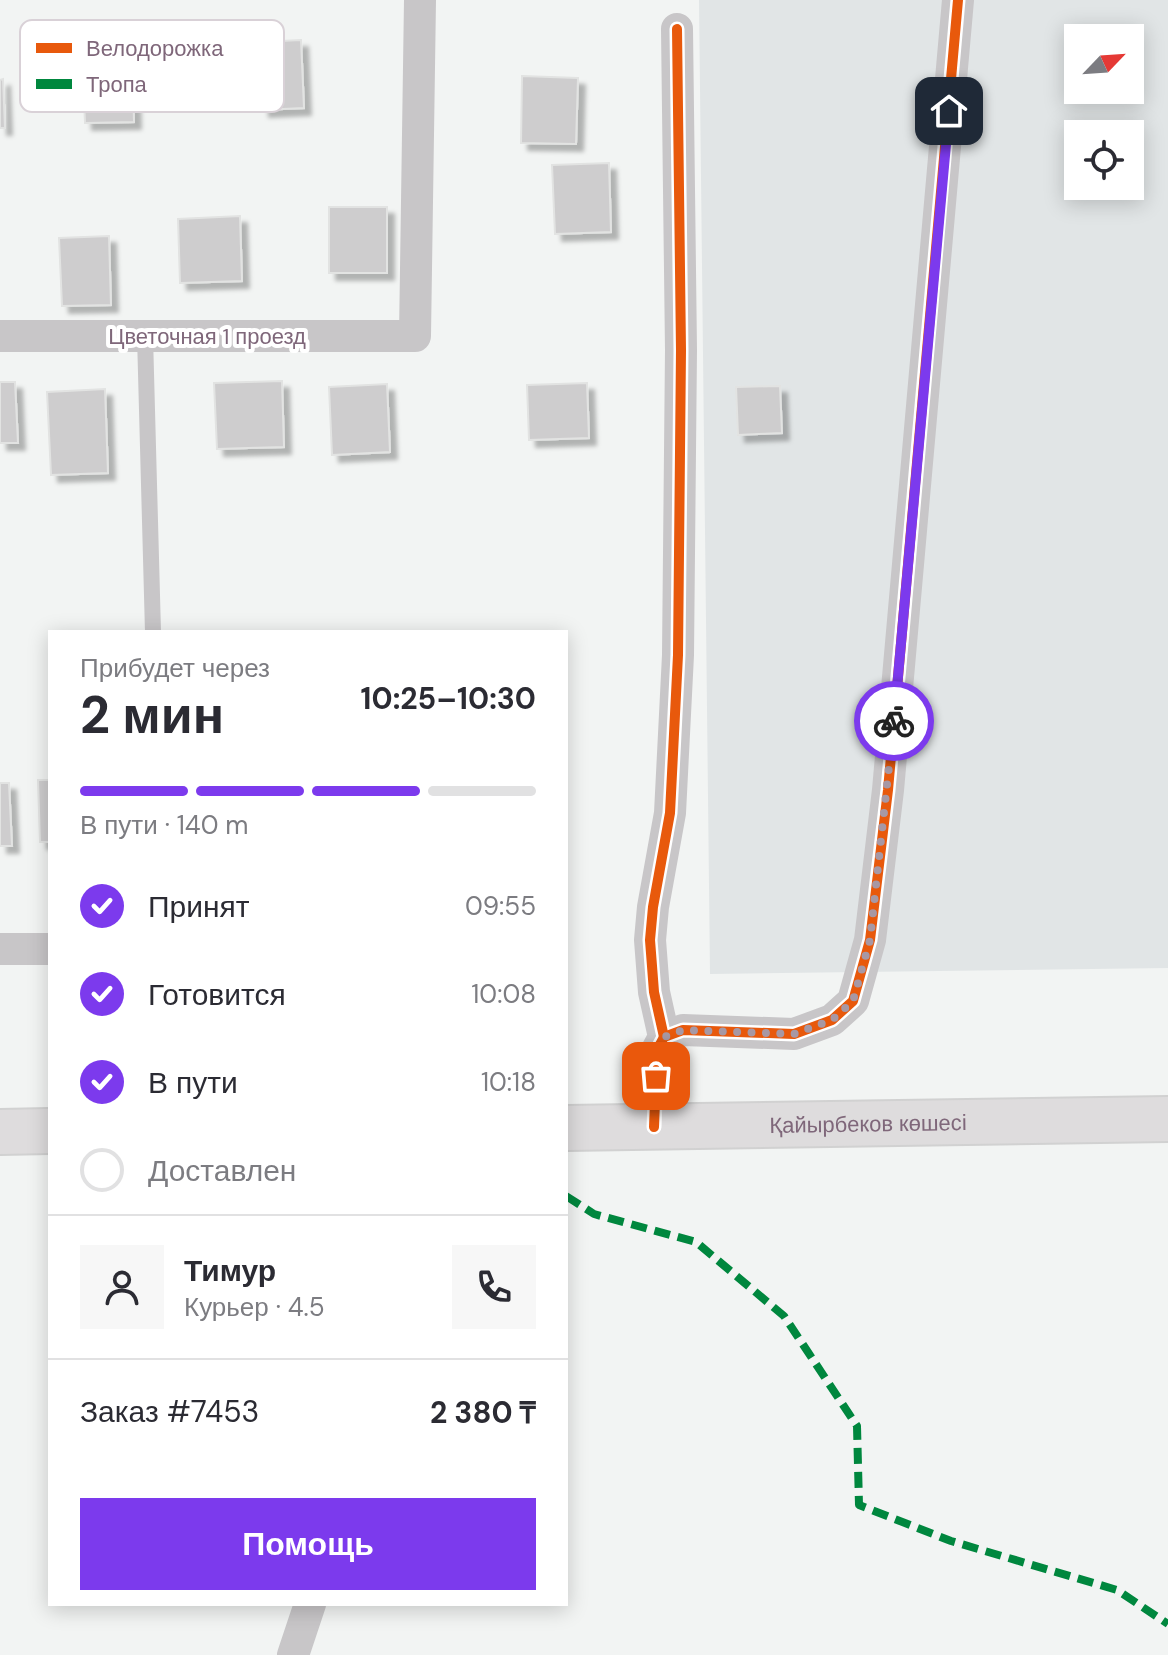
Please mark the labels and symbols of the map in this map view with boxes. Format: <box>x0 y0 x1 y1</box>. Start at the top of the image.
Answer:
legend <box>20 20 284 112</box>
north arrow <box>1064 24 1144 104</box>
text: Велодорожка <box>86 34 224 63</box>
text: Тропа <box>86 70 148 99</box>
pin <box>915 77 983 145</box>
street label: Цветочная 1 проезд <box>108 322 306 351</box>
courier <box>854 681 934 761</box>
pin <box>622 1042 690 1110</box>
street label: Қайырбеков көшесі <box>769 1108 967 1140</box>

